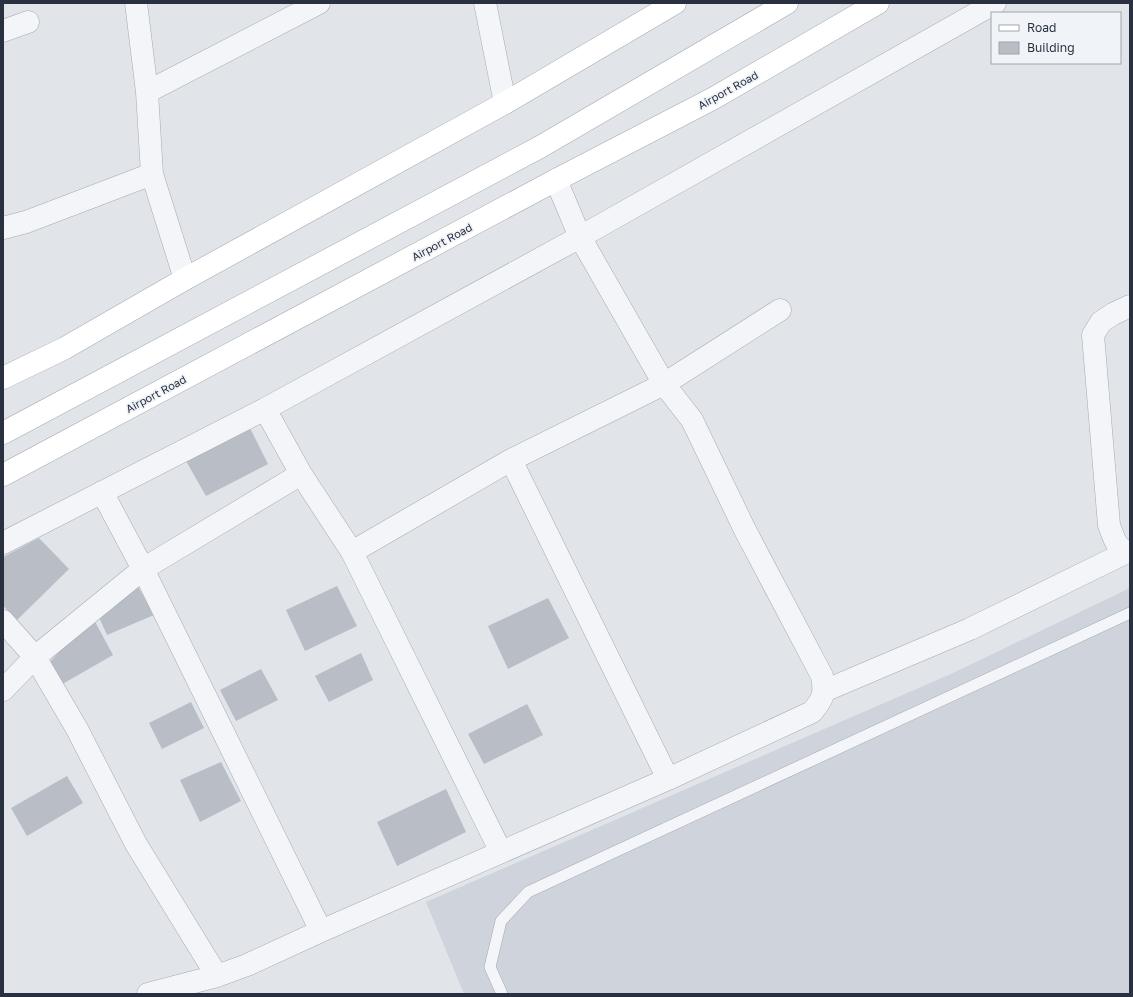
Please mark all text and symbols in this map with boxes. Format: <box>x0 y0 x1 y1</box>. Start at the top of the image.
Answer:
legend <box>991 12 1121 64</box>
text: Road <box>1027 20 1056 35</box>
text: Building <box>1027 40 1075 55</box>
street label: Airport Road <box>695 68 760 111</box>
street label: Airport Road <box>409 220 474 263</box>
street label: Airport Road <box>123 372 188 415</box>

